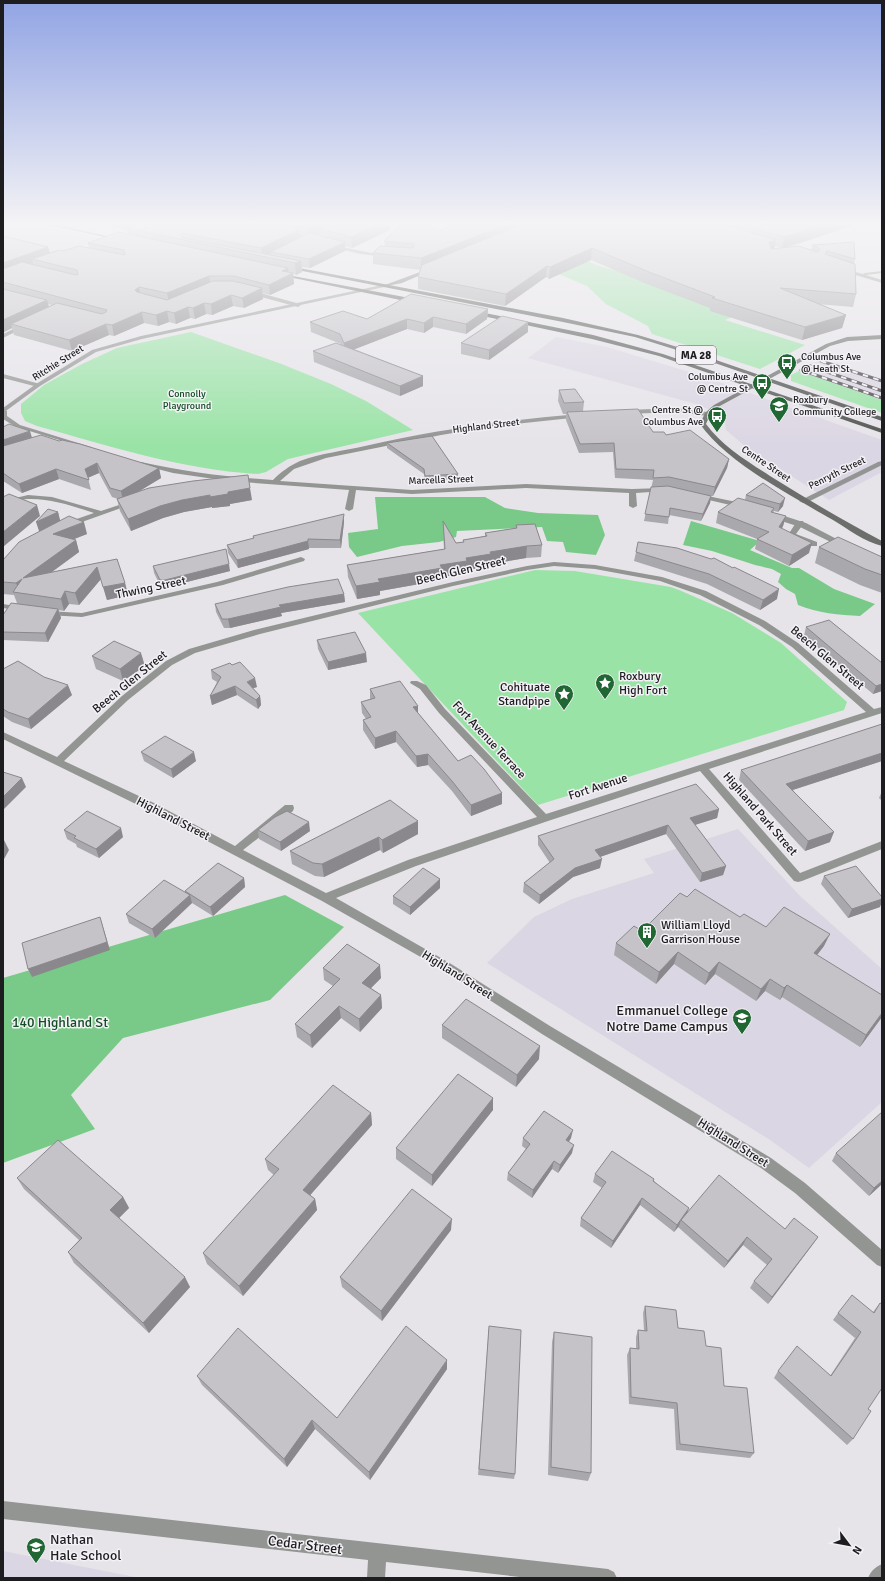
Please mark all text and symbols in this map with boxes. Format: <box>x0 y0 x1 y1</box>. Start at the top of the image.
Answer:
street label: Ritchie Street <box>30 342 86 384</box>
road number: MA 28 <box>676 346 716 364</box>
place label: Columbus Ave @ Heath St <box>801 351 861 375</box>
bus stop icon: Columbus Ave @ Heath St <box>776 352 798 380</box>
place label: Columbus Ave @ Centre St <box>688 371 748 395</box>
bus stop icon: Columbus Ave @ Centre St <box>751 372 773 400</box>
park label: Connolly Playground <box>163 388 211 412</box>
place label: Roxbury Community College <box>793 394 876 418</box>
school or university icon: Roxbury Community College <box>768 395 790 423</box>
place label: Centre St @ Columbus Ave <box>643 404 703 428</box>
bus stop icon: Centre St @ Columbus Ave <box>706 405 728 433</box>
street label: Highland Street <box>452 416 521 436</box>
street label: Centre Street <box>739 443 793 485</box>
street label: Penryth Street <box>807 454 868 492</box>
street label: Marcella Street <box>408 473 474 487</box>
street label: Beech Glen Street <box>415 553 507 589</box>
street label: Thwing Street <box>115 573 187 603</box>
street label: Beech Glen Street <box>787 623 867 693</box>
street label: Beech Glen Street <box>90 647 170 717</box>
place label: Roxbury High Fort <box>619 669 667 698</box>
place icon: Roxbury High Fort <box>594 672 616 700</box>
place label: Cohituate Standpipe <box>498 680 550 709</box>
place icon: Cohituate Standpipe <box>553 683 575 711</box>
street label: Fort Avenue Terrace <box>449 698 529 782</box>
street label: Highland Park Street <box>719 769 801 859</box>
street label: Fort Avenue <box>567 770 629 804</box>
street label: Highland Street <box>134 794 212 844</box>
place label: William Lloyd Garrison House <box>661 918 740 947</box>
building icon: William Lloyd Garrison House <box>636 921 658 949</box>
street label: Highland Street <box>419 947 495 1003</box>
place label: Emmanuel College Notre Dame Campus <box>606 1002 728 1035</box>
school or university icon: Emmanuel College Notre Dame Campus <box>731 1007 753 1035</box>
park label: 140 Highland St <box>12 1014 108 1031</box>
street label: Highland Street <box>695 1115 771 1171</box>
north arrow <box>829 1525 869 1565</box>
place label: Nathan Hale School <box>50 1531 121 1564</box>
street label: Cedar Street <box>267 1532 343 1558</box>
school or university icon: Nathan Hale School <box>25 1536 47 1564</box>
text: N <box>850 1543 865 1557</box>

